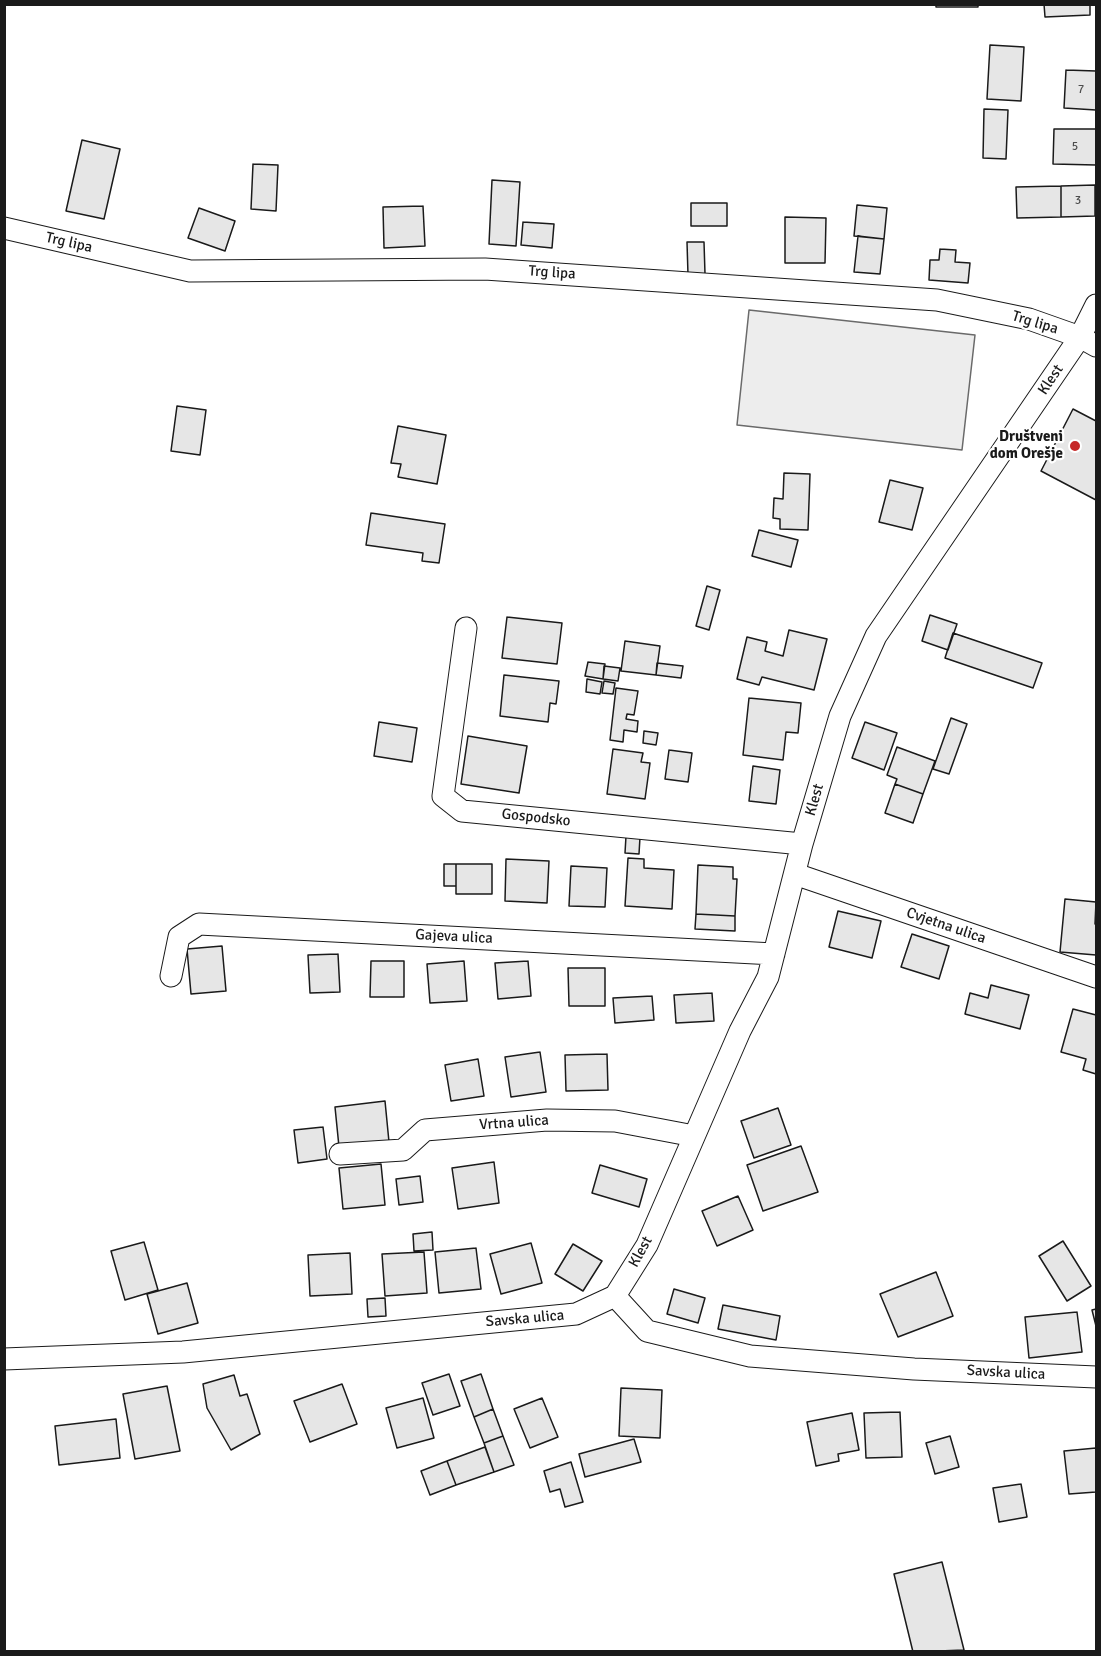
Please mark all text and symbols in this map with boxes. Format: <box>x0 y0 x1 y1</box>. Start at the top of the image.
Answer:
house number: 7 <box>1078 83 1084 97</box>
house number: 5 <box>1072 140 1078 154</box>
house number: 3 <box>1075 194 1081 208</box>
street label: Trg lipa <box>44 229 94 257</box>
street label: Trg lipa <box>528 262 576 284</box>
street label: Trg lipa <box>1010 307 1060 339</box>
street label: Klest <box>1034 361 1068 399</box>
place label: Društveni dom Orešje <box>990 428 1063 463</box>
marker: Društveni dom Orešje <box>1068 439 1082 453</box>
street label: Klest <box>802 782 828 818</box>
street label: Gospodsko <box>501 805 571 831</box>
street label: Cvjetna ulica <box>904 904 988 948</box>
street label: Gajeva ulica <box>415 926 493 948</box>
street label: Vrtna ulica <box>479 1112 549 1134</box>
street label: Klest <box>625 1233 657 1271</box>
street label: Savska ulica <box>485 1307 565 1331</box>
street label: Savska ulica <box>966 1362 1046 1384</box>

